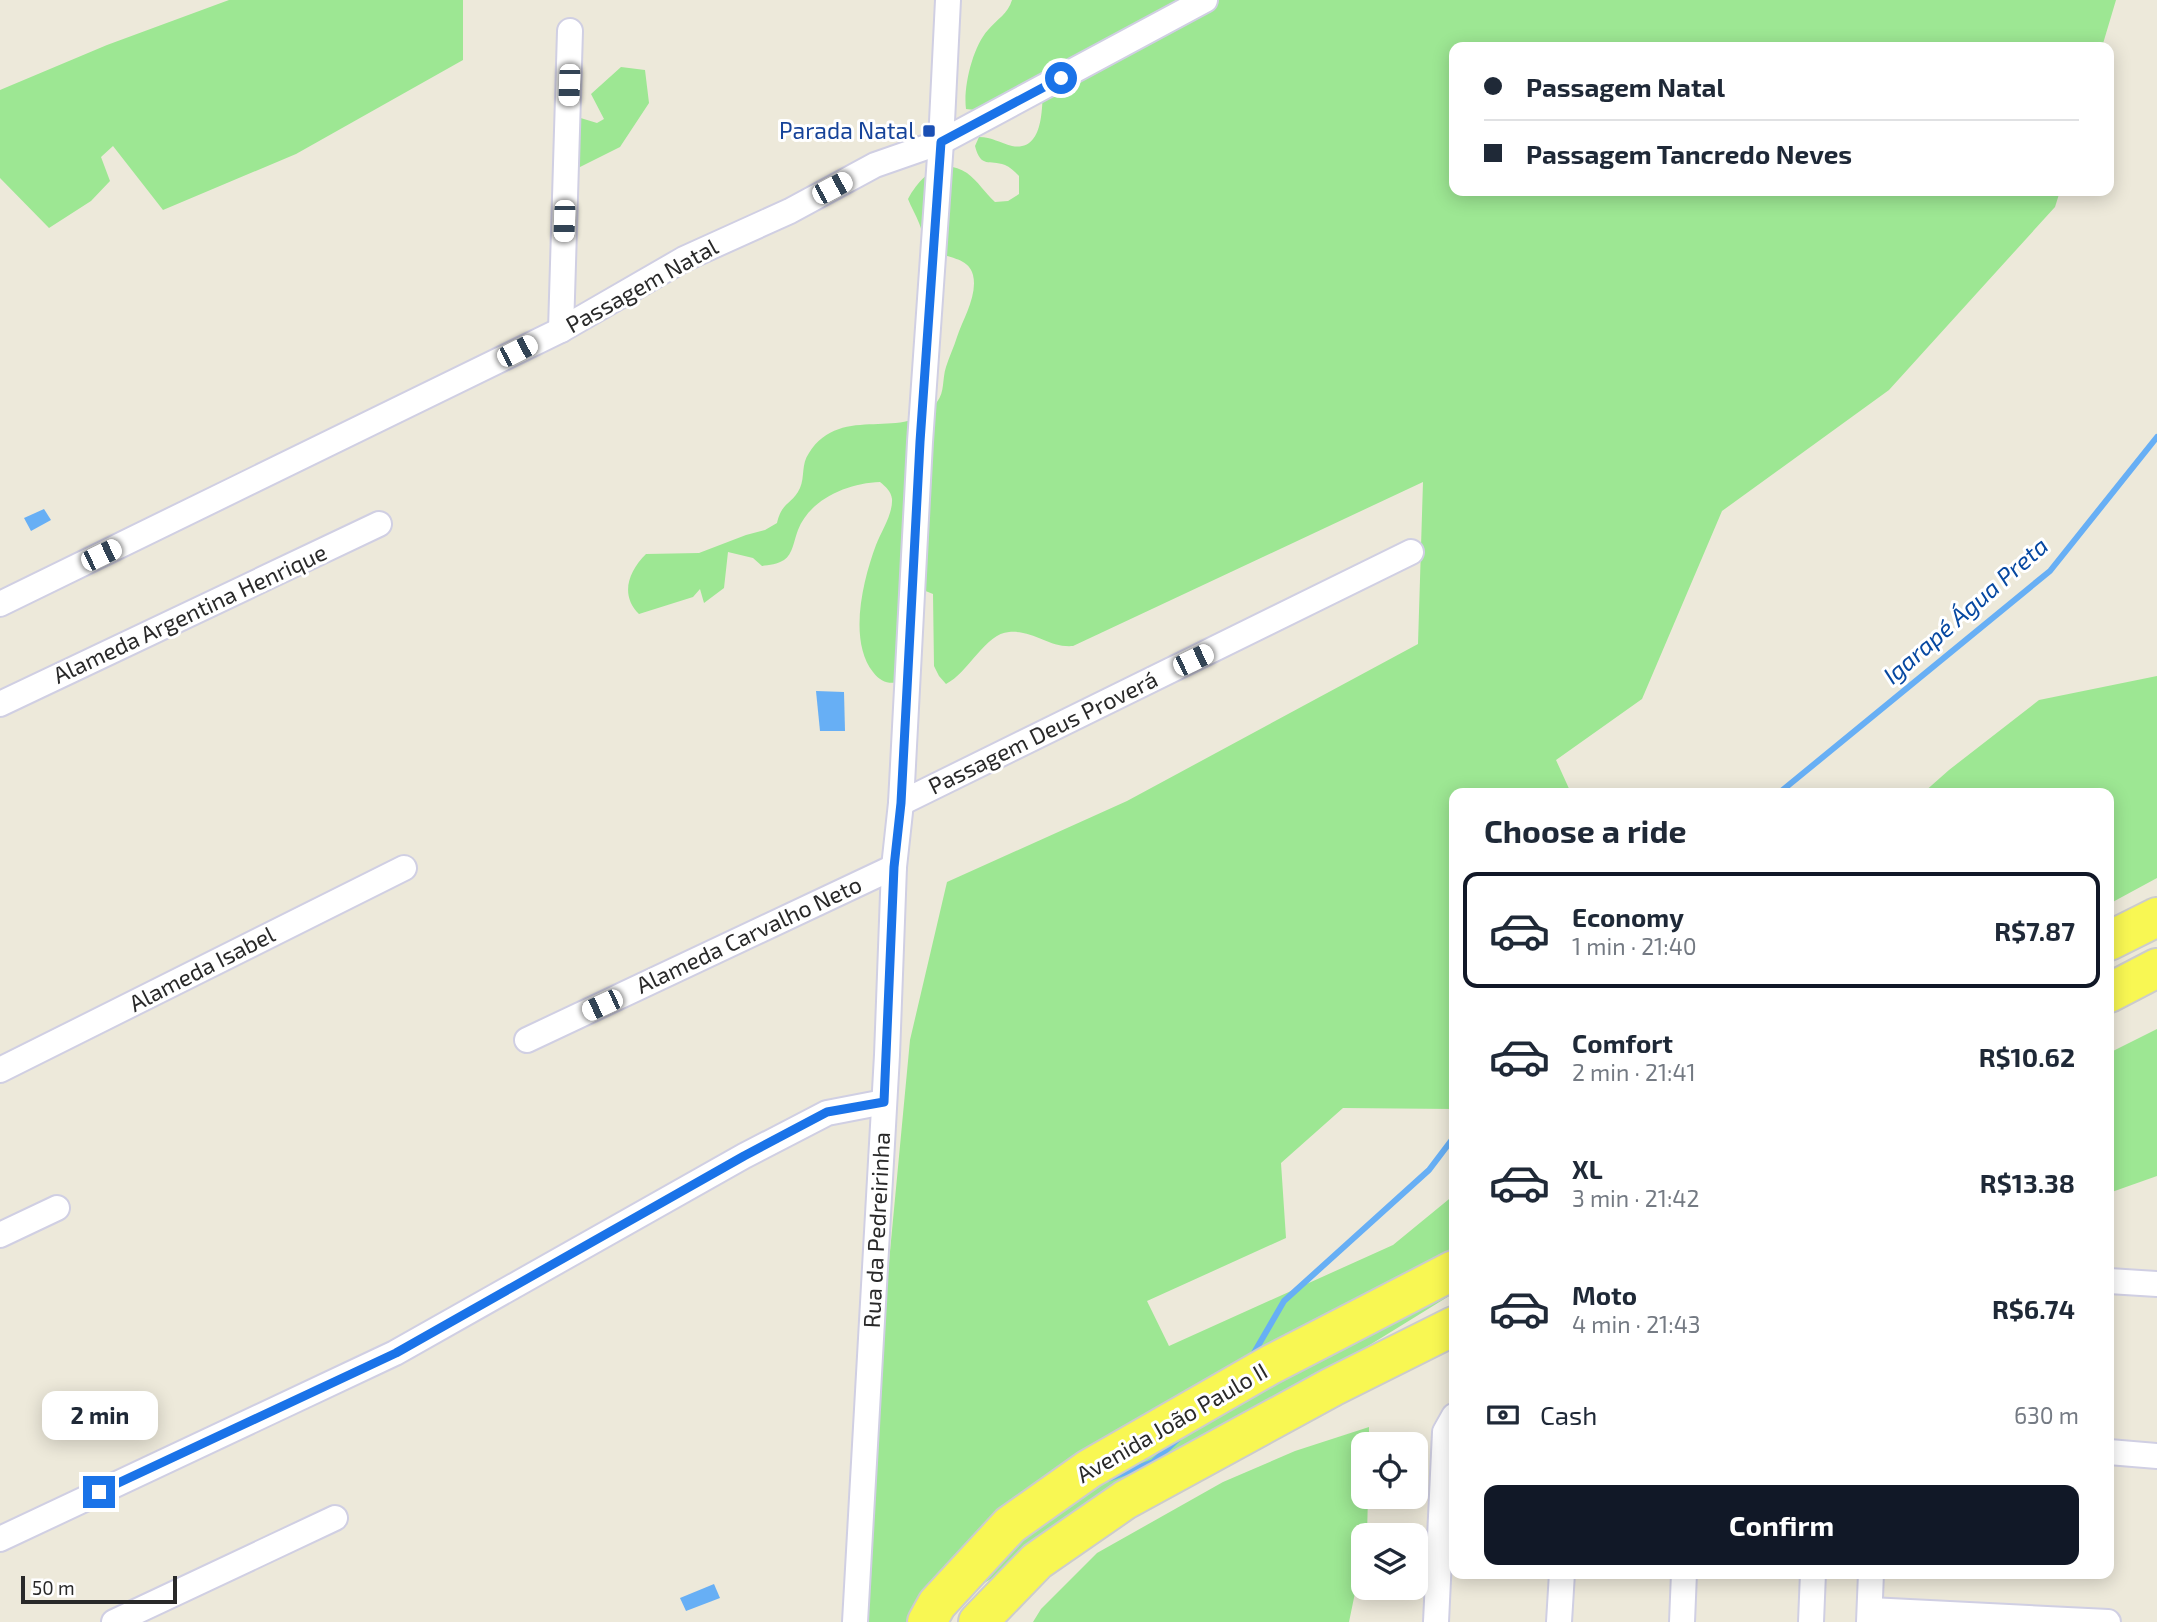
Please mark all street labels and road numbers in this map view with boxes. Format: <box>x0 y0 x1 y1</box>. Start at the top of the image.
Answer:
street label: Passagem Natal <box>561 232 723 338</box>
street label: Alameda Argentina Henrique <box>48 537 331 689</box>
street label: Passagem Deus Proverá <box>923 664 1162 800</box>
street label: Alameda Carvalho Neto <box>631 869 866 999</box>
street label: Alameda Isabel <box>124 919 279 1017</box>
street label: Rua da Pedreirinha <box>857 1131 895 1329</box>
street label: Avenida João Paulo II <box>1071 1356 1272 1488</box>

